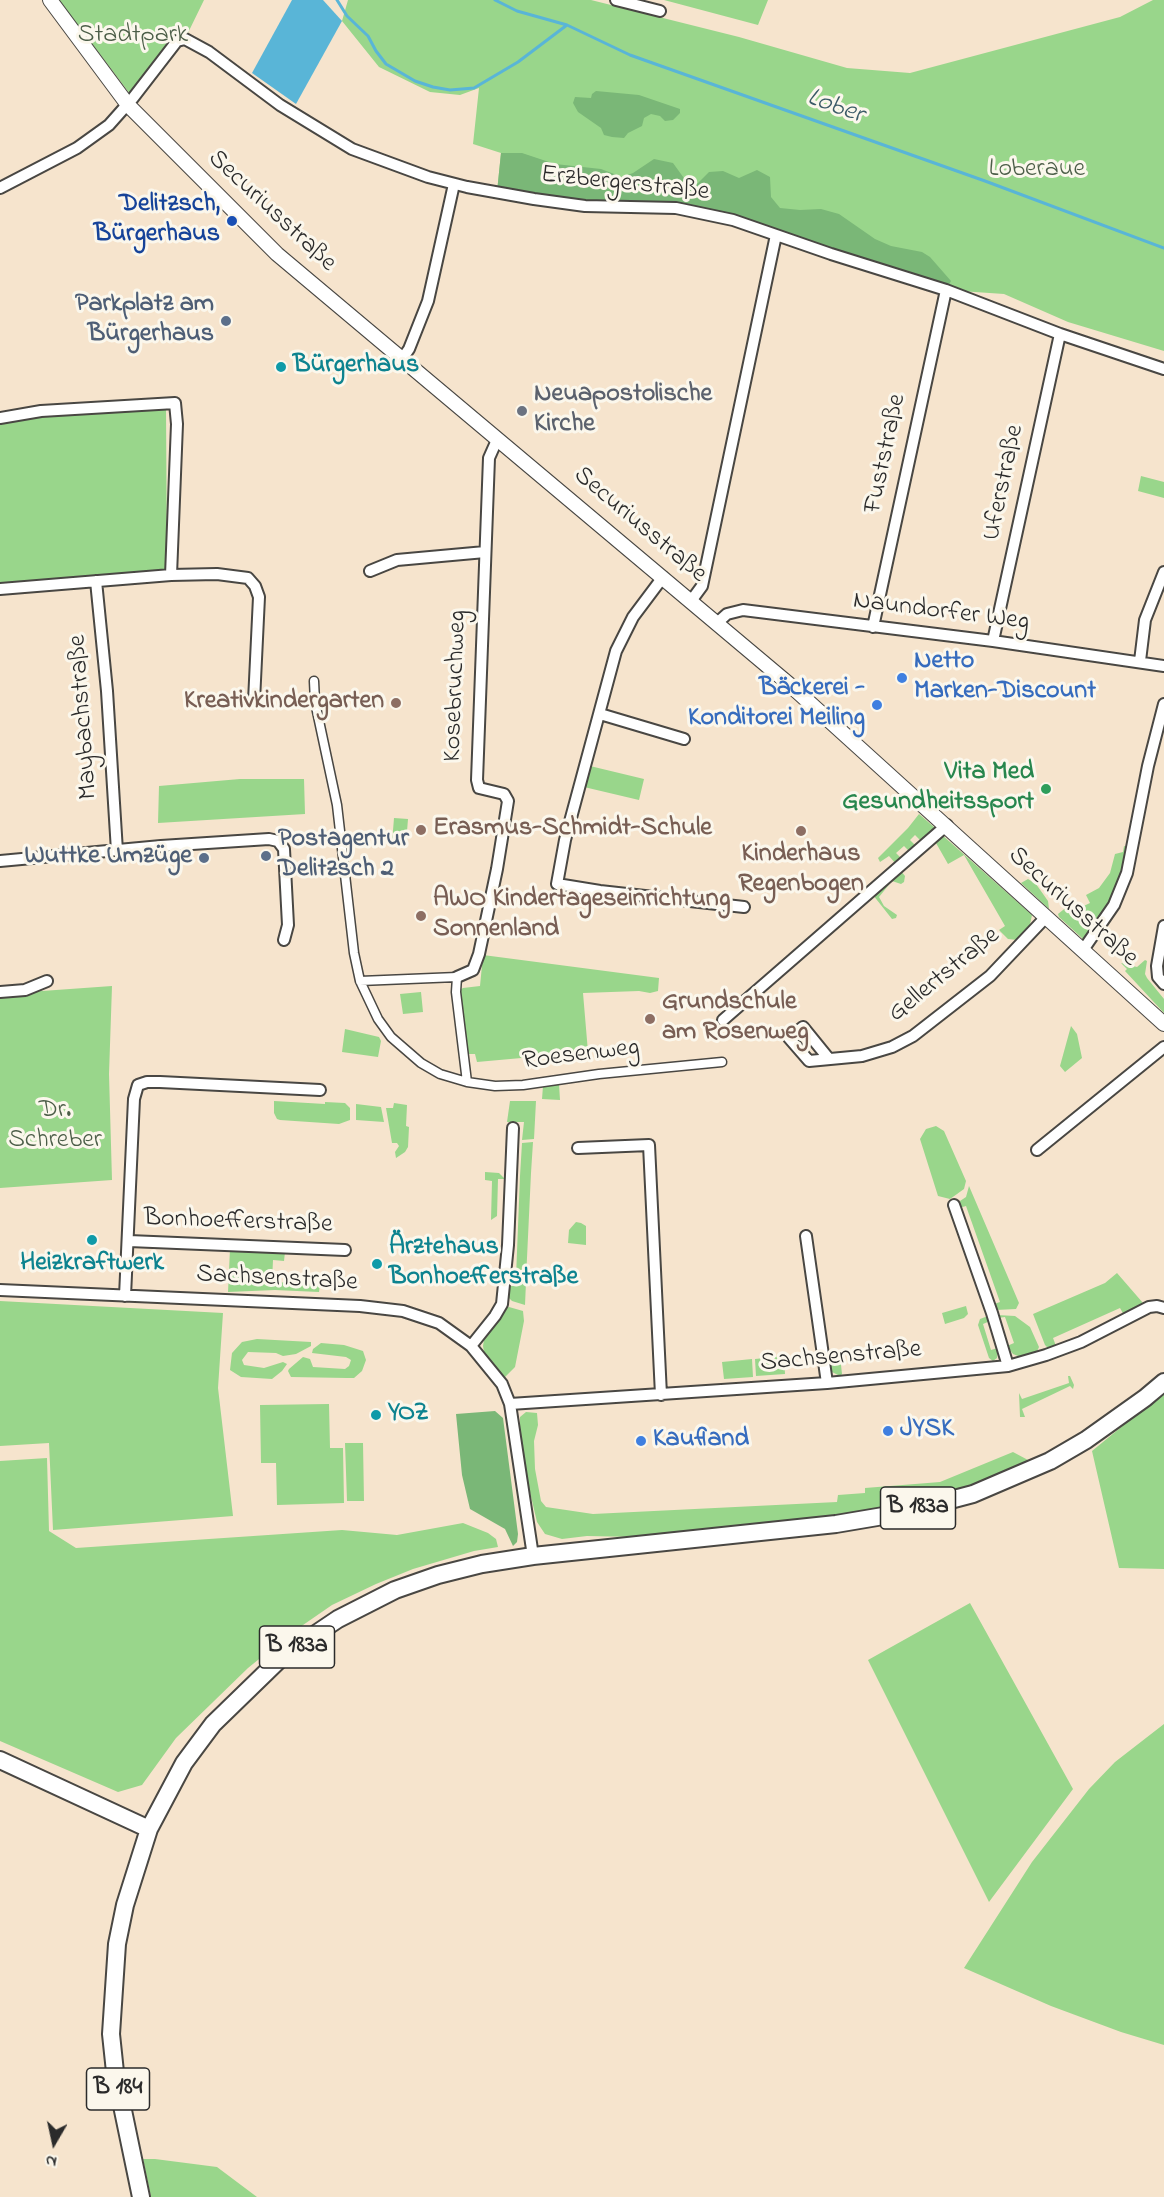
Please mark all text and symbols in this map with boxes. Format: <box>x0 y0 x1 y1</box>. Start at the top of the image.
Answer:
park label: Stadtpark <box>78 21 188 53</box>
water label: Lober <box>802 83 868 133</box>
street label: Securiusstraße <box>200 144 342 280</box>
park label: Loberaue <box>989 155 1085 187</box>
street label: Erzbergerstraße <box>539 161 711 209</box>
place label: Delitzsch, Bürgerhaus <box>94 190 220 252</box>
marker: Delitzsch, Bürgerhaus <box>225 214 239 228</box>
place label: Parkplatz am Bürgerhaus <box>75 290 214 352</box>
marker: Parkplatz am Bürgerhaus <box>219 314 233 328</box>
place label: Bürgerhaus <box>293 351 419 383</box>
marker: Bürgerhaus <box>274 360 288 374</box>
place label: Neuapostolische Kirche <box>534 380 712 442</box>
street label: Fuststraße <box>859 392 915 516</box>
marker: Neuapostolische Kirche <box>515 404 529 418</box>
street label: Uferstraße <box>978 422 1032 544</box>
street label: Securiusstraße <box>566 461 712 591</box>
street label: Naundorfer Weg <box>851 587 1031 639</box>
street label: Kosebruchweg <box>439 610 475 762</box>
street label: Maybachstraße <box>64 633 106 801</box>
place label: Netto Marken-Discount <box>914 647 1096 708</box>
marker: Netto Marken-Discount <box>895 671 909 685</box>
place label: Bäckerei - Konditorei Meiling <box>688 674 865 736</box>
place label: Kreativkindergarten <box>184 687 384 719</box>
marker: Kreativkindergarten <box>389 696 403 710</box>
marker: Bäckerei - Konditorei Meiling <box>870 698 884 712</box>
place label: Vita Med Gesundheitssport <box>842 758 1034 820</box>
marker: Vita Med Gesundheitssport <box>1039 782 1053 796</box>
place label: Erasmus-Schmidt-Schule <box>433 814 712 846</box>
marker: Erasmus-Schmidt-Schule <box>414 823 428 837</box>
marker: Kinderhaus Regenbogen <box>794 824 808 838</box>
place label: Postagentur Delitzsch 2 <box>278 825 409 886</box>
place label: Kinderhaus Regenbogen <box>738 840 864 902</box>
street label: Securiusstraße <box>1000 841 1144 975</box>
place label: Wuttke Umzüge <box>24 842 192 874</box>
marker: Postagentur Delitzsch 2 <box>259 849 273 863</box>
marker: Wuttke Umzüge <box>197 851 211 865</box>
place label: AWO Kindertageseinrichtung Sonnenland <box>433 885 730 946</box>
marker: AWO Kindertageseinrichtung Sonnenland <box>414 909 428 923</box>
street label: Gellertstraße <box>883 922 1007 1030</box>
place label: Grundschule am Rosenweg <box>662 988 809 1050</box>
marker: Grundschule am Rosenweg <box>643 1012 657 1026</box>
street label: Roesenweg <box>521 1033 641 1079</box>
park label: Dr. Schreber <box>8 1096 102 1158</box>
street label: Bonhoefferstraße <box>143 1204 333 1242</box>
marker: Heizkraftwerk <box>85 1233 99 1247</box>
place label: Ärztehaus Bonhoefferstraße <box>389 1233 578 1294</box>
place label: Heizkraftwerk <box>20 1249 164 1281</box>
marker: Ärztehaus Bonhoefferstraße <box>370 1257 384 1271</box>
street label: Sachsenstraße <box>195 1260 359 1300</box>
street label: Sachsenstraße <box>759 1335 923 1381</box>
place label: YOZ <box>388 1399 429 1431</box>
marker: YOZ <box>369 1408 383 1422</box>
place label: JYSK <box>900 1415 954 1447</box>
marker: JYSK <box>881 1424 895 1438</box>
place label: Kaufland <box>653 1425 749 1457</box>
marker: Kaufland <box>634 1434 648 1448</box>
road number: B 183a <box>880 1487 956 1529</box>
road number: B 183a <box>260 1626 334 1668</box>
road number: B 184 <box>86 2068 150 2110</box>
north arrow <box>24 2113 84 2173</box>
text: N <box>44 2148 58 2173</box>

